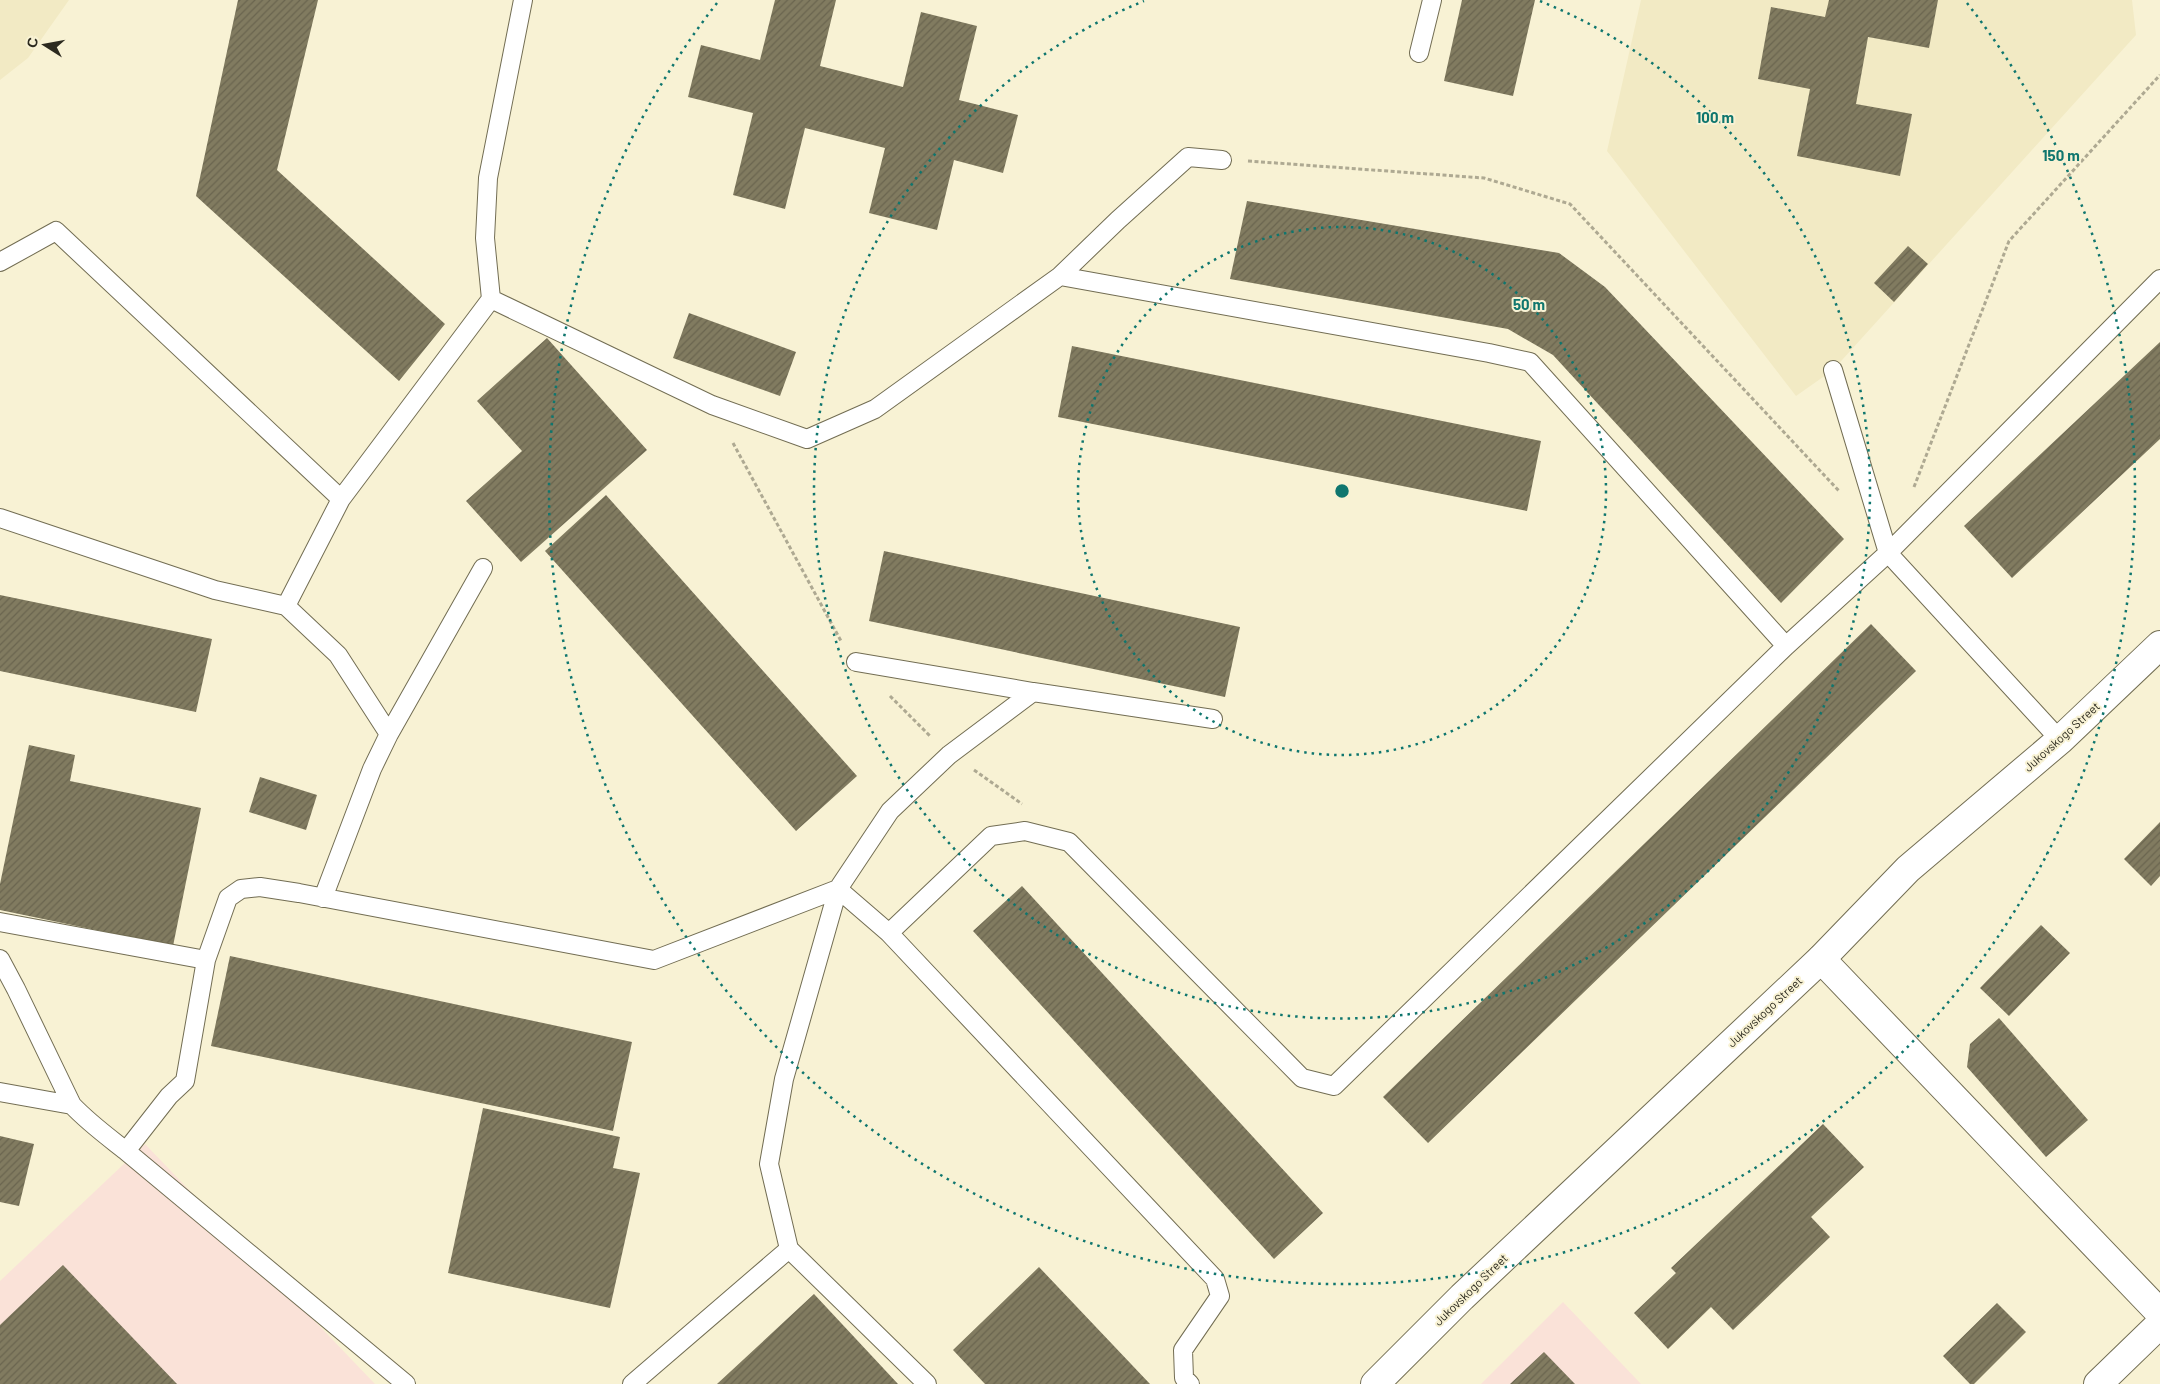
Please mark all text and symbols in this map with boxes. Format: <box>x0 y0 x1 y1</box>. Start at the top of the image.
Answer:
north arrow <box>20 20 70 70</box>
text: С <box>22 36 41 49</box>
text: 100 m <box>1696 108 1734 126</box>
text: 150 m <box>2042 146 2080 164</box>
text: 50 m <box>1513 295 1545 313</box>
centre of rings <box>1333 482 1351 500</box>
street label: Jukovskogo Street <box>2021 699 2102 774</box>
street label: Jukovskogo Street <box>1724 973 1805 1049</box>
street label: Jukovskogo Street <box>1431 1251 1510 1328</box>

